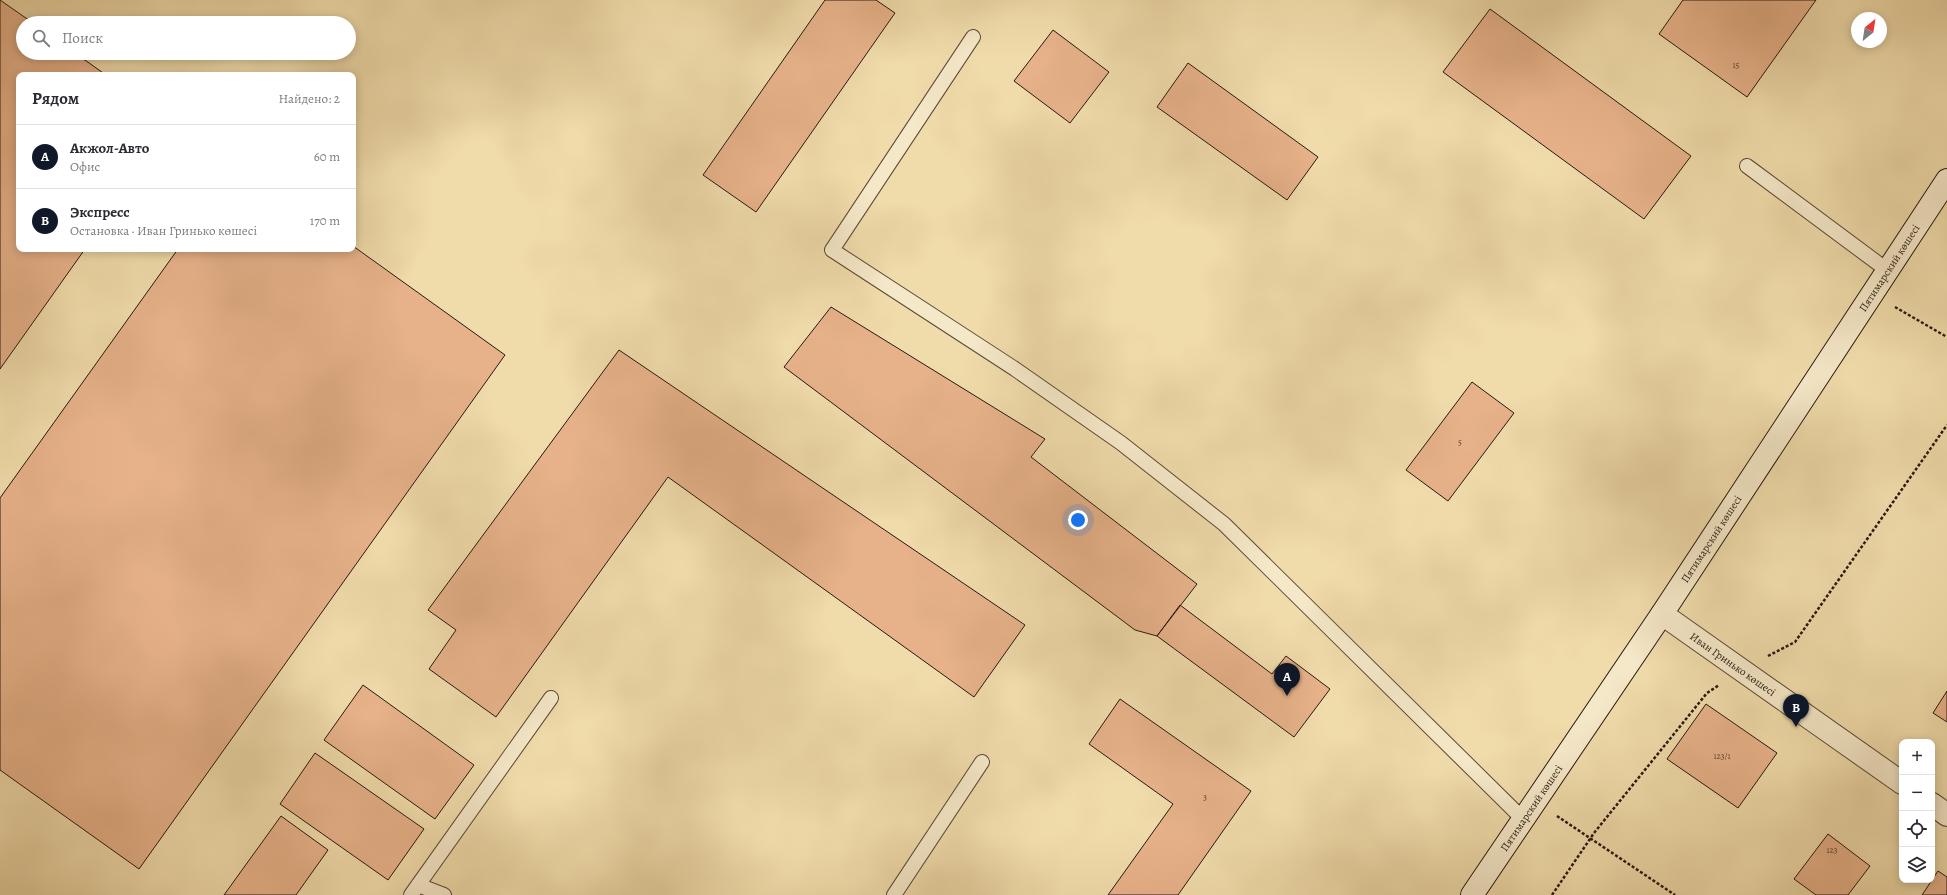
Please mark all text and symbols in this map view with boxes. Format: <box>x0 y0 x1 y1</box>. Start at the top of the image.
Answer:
north arrow <box>1851 12 1887 48</box>
search box <box>16 16 356 60</box>
icon: search <box>30 27 52 49</box>
text: Поиск <box>62 28 103 48</box>
house number: 15 <box>1733 59 1740 71</box>
text: Рядом <box>32 87 79 110</box>
text: Найдено: 2 <box>279 90 340 107</box>
text: Акжол-Авто <box>70 138 149 158</box>
text: A <box>41 148 49 165</box>
text: 60 m <box>314 148 340 165</box>
text: Офис <box>70 158 100 175</box>
text: Экспресс <box>70 202 130 222</box>
text: B <box>41 212 49 229</box>
text: 170 m <box>310 212 340 229</box>
text: Остановка · Иван Гринько көшесі <box>70 222 257 239</box>
street label: Пятимарский көшесі <box>1856 222 1923 315</box>
house number: 5 <box>1458 436 1462 448</box>
street label: Пятимарский көшесі <box>1678 493 1745 586</box>
your location <box>1068 510 1088 530</box>
street label: Иван Гринько көшесі <box>1687 629 1779 700</box>
pin: A <box>1274 663 1300 696</box>
pin: B <box>1783 694 1809 727</box>
map controls <box>1899 739 1935 883</box>
button: + <box>1899 739 1935 775</box>
house number: 123/1 <box>1713 750 1731 762</box>
street label: Пятимарский көшесі <box>1497 762 1566 854</box>
button: − <box>1899 775 1935 811</box>
house number: 3 <box>1203 791 1207 803</box>
button: locate <box>1899 811 1935 847</box>
house number: 123 <box>1826 844 1838 856</box>
button: layers <box>1899 847 1935 883</box>

